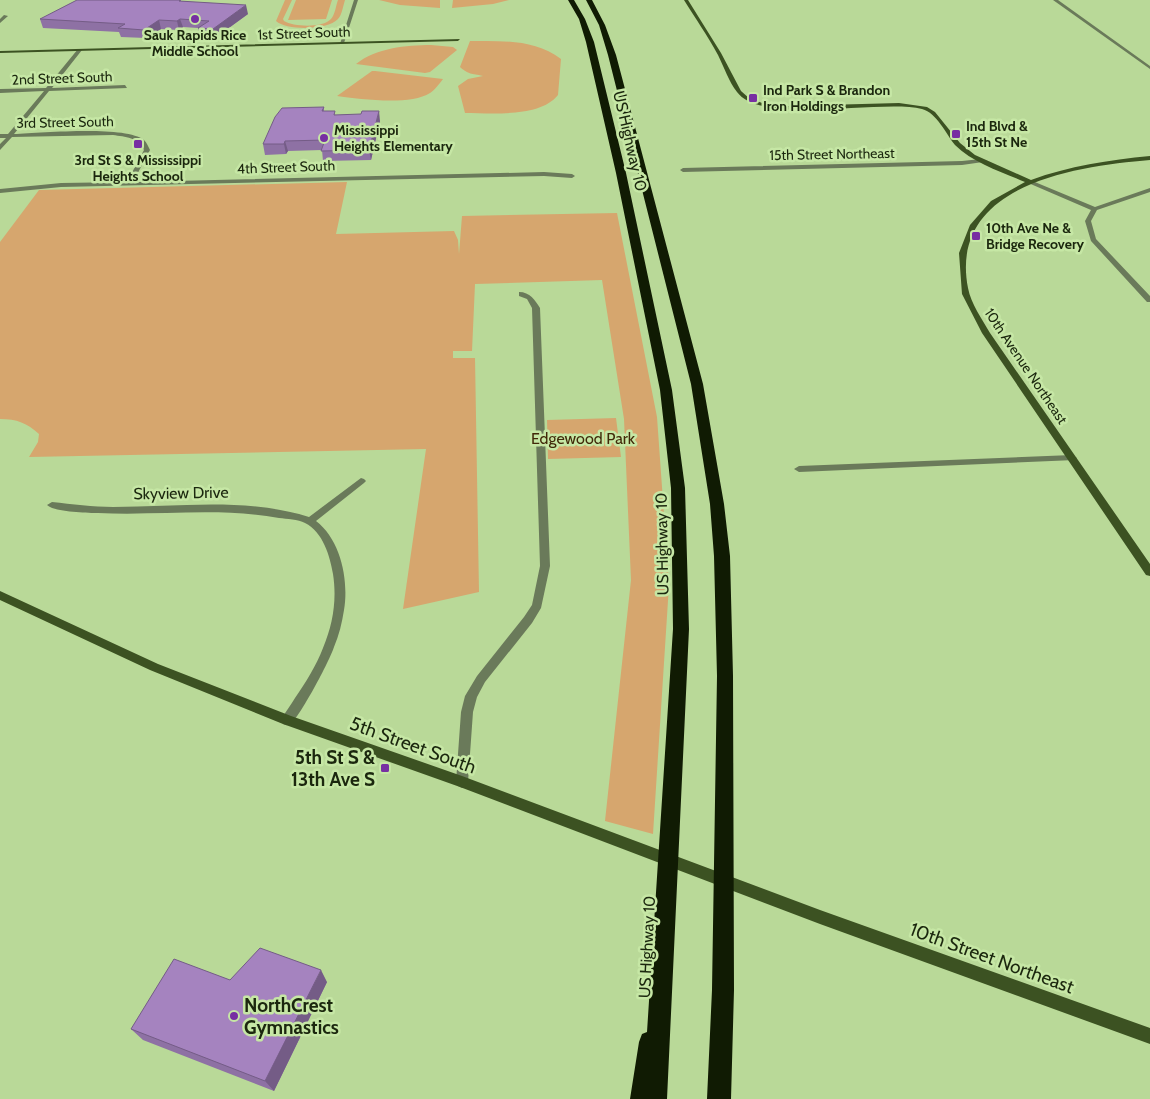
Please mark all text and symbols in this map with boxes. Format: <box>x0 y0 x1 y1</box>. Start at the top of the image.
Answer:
marker: Sauk Rapids Rice Middle School <box>189 13 201 25</box>
street label: 1st Street South <box>257 22 351 44</box>
place label: Sauk Rapids Rice Middle School <box>144 26 246 60</box>
street label: 2nd Street South <box>11 67 113 89</box>
place label: Ind Park S & Brandon Iron Holdings <box>763 81 890 115</box>
street label: US Highway 10 <box>609 89 651 193</box>
marker: Ind Park S & Brandon Iron Holdings <box>747 92 759 104</box>
street label: 3rd Street South <box>16 112 114 132</box>
place label: Ind Blvd & 15th St Ne <box>966 117 1028 151</box>
place label: Mississippi Heights Elementary <box>334 121 453 155</box>
marker: Ind Blvd & 15th St Ne <box>950 128 962 140</box>
marker: Mississippi Heights Elementary <box>318 132 330 144</box>
marker: 3rd St S & Mississippi Heights School <box>132 138 144 150</box>
street label: 15th Street Northeast <box>769 144 895 164</box>
place label: 3rd St S & Mississippi Heights School <box>75 151 201 185</box>
street label: 4th Street South <box>237 156 335 178</box>
place label: 10th Ave Ne & Bridge Recovery <box>986 219 1084 253</box>
marker: 10th Ave Ne & Bridge Recovery <box>970 230 982 242</box>
street label: 10th Avenue Northeast <box>981 305 1072 428</box>
park label: Edgewood Park <box>531 429 636 448</box>
street label: Skyview Drive <box>133 483 229 503</box>
street label: US Highway 10 <box>652 493 672 595</box>
street label: 5th Street South <box>347 712 479 778</box>
place label: 5th St S & 13th Ave S <box>291 746 375 791</box>
marker: 5th St S & 13th Ave S <box>379 762 391 774</box>
street label: US Highway 10 <box>635 895 659 999</box>
street label: 10th Street Northeast <box>907 918 1078 999</box>
place label: NorthCrest Gymnastics <box>244 994 339 1039</box>
marker: NorthCrest Gymnastics <box>228 1010 240 1022</box>

